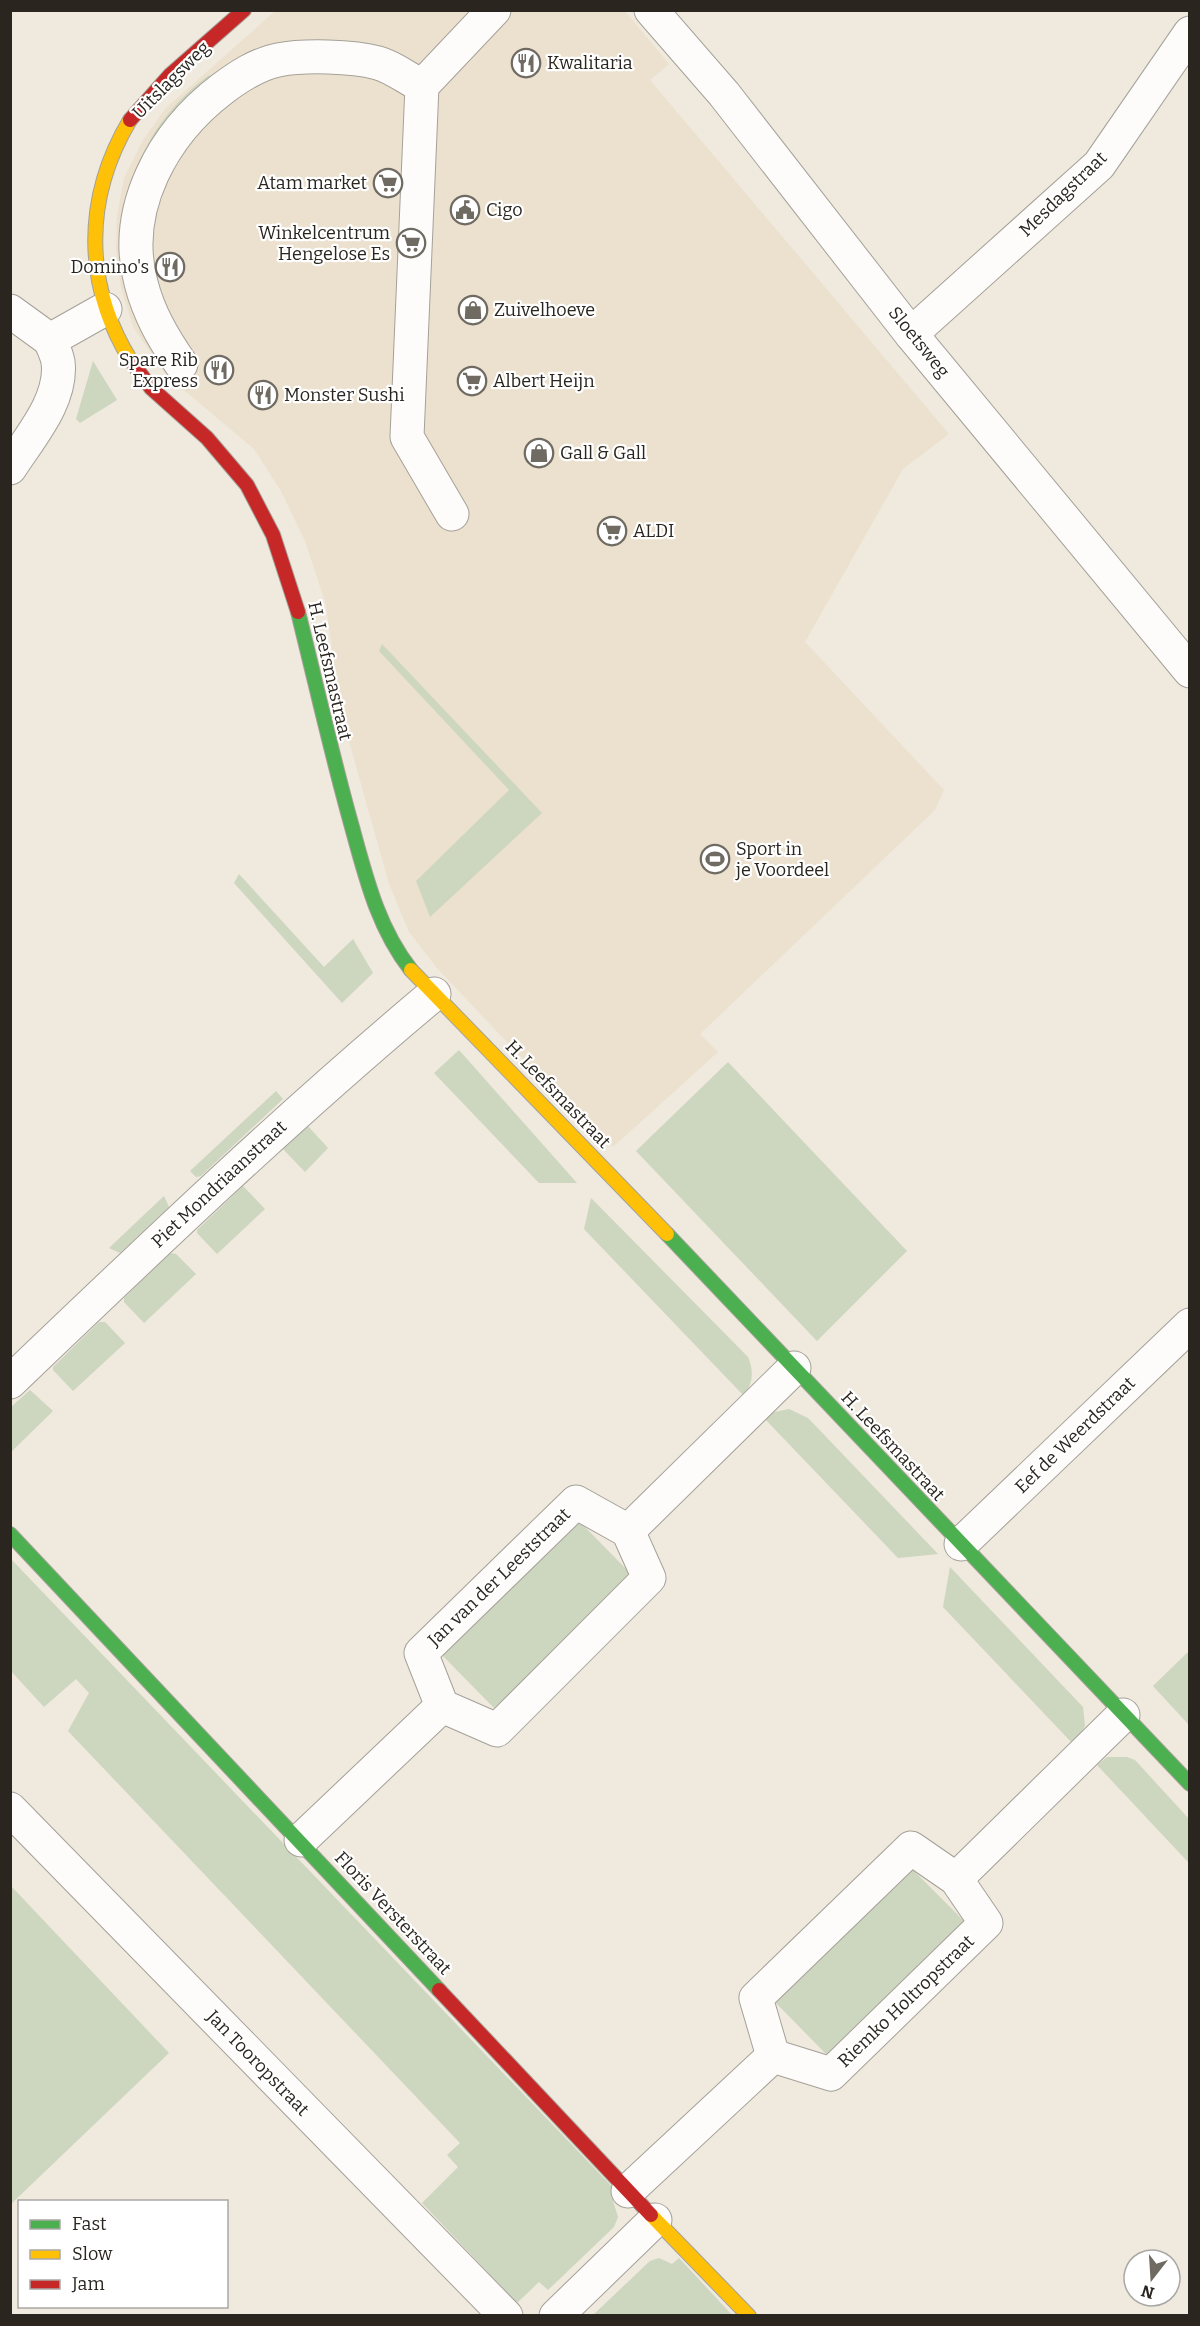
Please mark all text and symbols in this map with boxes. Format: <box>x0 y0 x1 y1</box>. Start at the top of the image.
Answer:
street label: Uitslagsweg <box>128 37 214 123</box>
restaurant icon: Kwalitaria <box>510 47 542 79</box>
place label: Kwalitaria <box>547 52 633 74</box>
street label: Mesdagstraat <box>1015 146 1112 241</box>
supermarket icon: Atam market <box>372 167 404 199</box>
place label: Atam market <box>257 172 367 194</box>
public building icon: Cigo <box>449 194 481 226</box>
place label: Cigo <box>486 199 523 221</box>
place label: Winkelcentrum Hengelose Es <box>258 222 390 265</box>
supermarket icon: Winkelcentrum Hengelose Es <box>395 227 427 259</box>
restaurant icon: Domino's <box>154 251 186 283</box>
place label: Domino's <box>70 256 149 278</box>
shop icon: Zuivelhoeve <box>457 294 489 326</box>
place label: Zuivelhoeve <box>494 299 595 321</box>
street label: Sloetsweg <box>884 302 954 382</box>
place label: Spare Rib Express <box>119 349 198 392</box>
restaurant icon: Spare Rib Express <box>203 354 235 386</box>
supermarket icon: Albert Heijn <box>456 365 488 397</box>
place label: Albert Heijn <box>493 370 595 392</box>
restaurant icon: Monster Sushi <box>247 379 279 411</box>
place label: Monster Sushi <box>284 384 405 406</box>
shop icon: Gall & Gall <box>523 437 555 469</box>
place label: Gall & Gall <box>560 442 646 464</box>
supermarket icon: ALDI <box>596 515 628 547</box>
place label: ALDI <box>633 520 674 542</box>
street label: H. Leefsmastraat <box>303 599 357 743</box>
place label: Sport in je Voordeel <box>735 838 829 881</box>
sports icon: Sport in je Voordeel <box>699 843 731 875</box>
street label: H. Leefsmastraat <box>501 1035 615 1153</box>
street label: Piet Mondriaanstraat <box>147 1115 291 1252</box>
street label: Eef de Weerdstraat <box>1010 1372 1140 1498</box>
street label: H. Leefsmastraat <box>837 1387 950 1506</box>
street label: Jan van der Leeststraat <box>422 1503 575 1651</box>
street label: Floris Versterstraat <box>330 1847 456 1980</box>
street label: Riemko Holtropstraat <box>833 1930 979 2072</box>
street label: Jan Tooropstraat <box>201 2005 314 2121</box>
legend <box>18 2200 228 2308</box>
text: Fast <box>72 2213 107 2235</box>
text: Slow <box>72 2243 113 2265</box>
north arrow <box>1122 2248 1182 2308</box>
text: Jam <box>71 2273 105 2295</box>
text: N <box>1139 2281 1156 2303</box>

